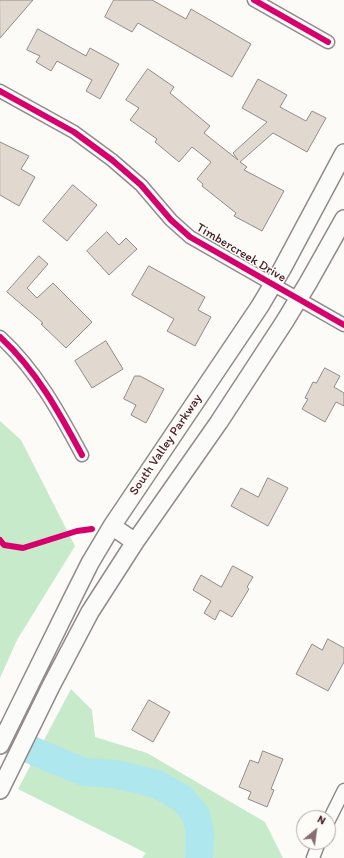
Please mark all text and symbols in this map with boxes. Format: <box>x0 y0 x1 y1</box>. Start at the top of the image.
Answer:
street label: Timbercreek Drive <box>193 220 289 286</box>
street label: South Valley Parkway <box>126 391 206 499</box>
north arrow <box>296 810 336 850</box>
text: N <box>315 812 328 827</box>

